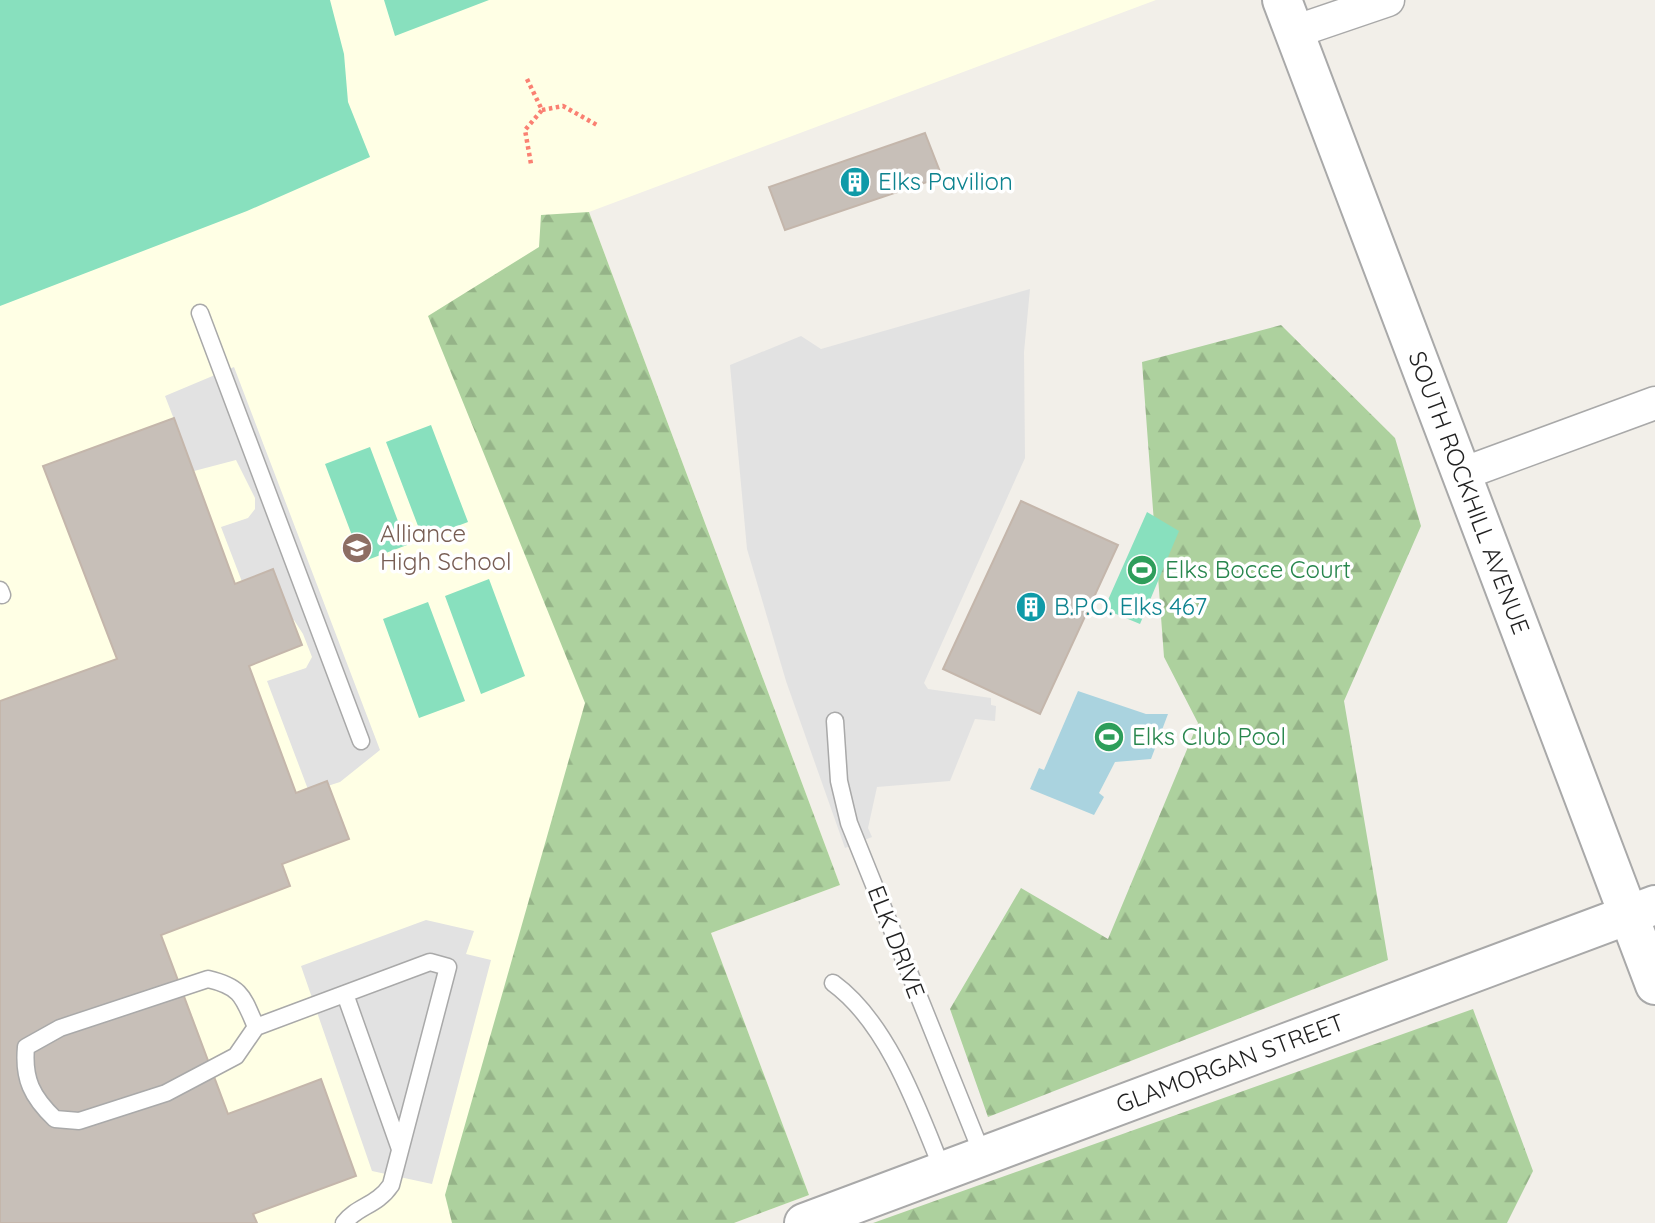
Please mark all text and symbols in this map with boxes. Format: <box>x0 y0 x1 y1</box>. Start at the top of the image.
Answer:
building icon: Elks Pavilion <box>838 165 872 199</box>
place label: Elks Pavilion <box>878 166 1013 196</box>
street label: SOUTH ROCKHILL AVENUE <box>1402 347 1537 638</box>
place label: Alliance High School <box>380 518 512 576</box>
school or university icon: Alliance High School <box>340 531 374 565</box>
sports icon: Elks Bocce Court <box>1125 553 1159 587</box>
place label: Elks Bocce Court <box>1165 554 1351 584</box>
building icon: B.P.O. Elks 467 <box>1014 590 1048 624</box>
place label: B.P.O. Elks 467 <box>1054 591 1207 621</box>
sports icon: Elks Club Pool <box>1092 720 1126 754</box>
place label: Elks Club Pool <box>1132 721 1286 751</box>
street label: ELK DRIVE <box>862 881 932 1002</box>
street label: GLAMORGAN STREET <box>1112 1007 1348 1119</box>

